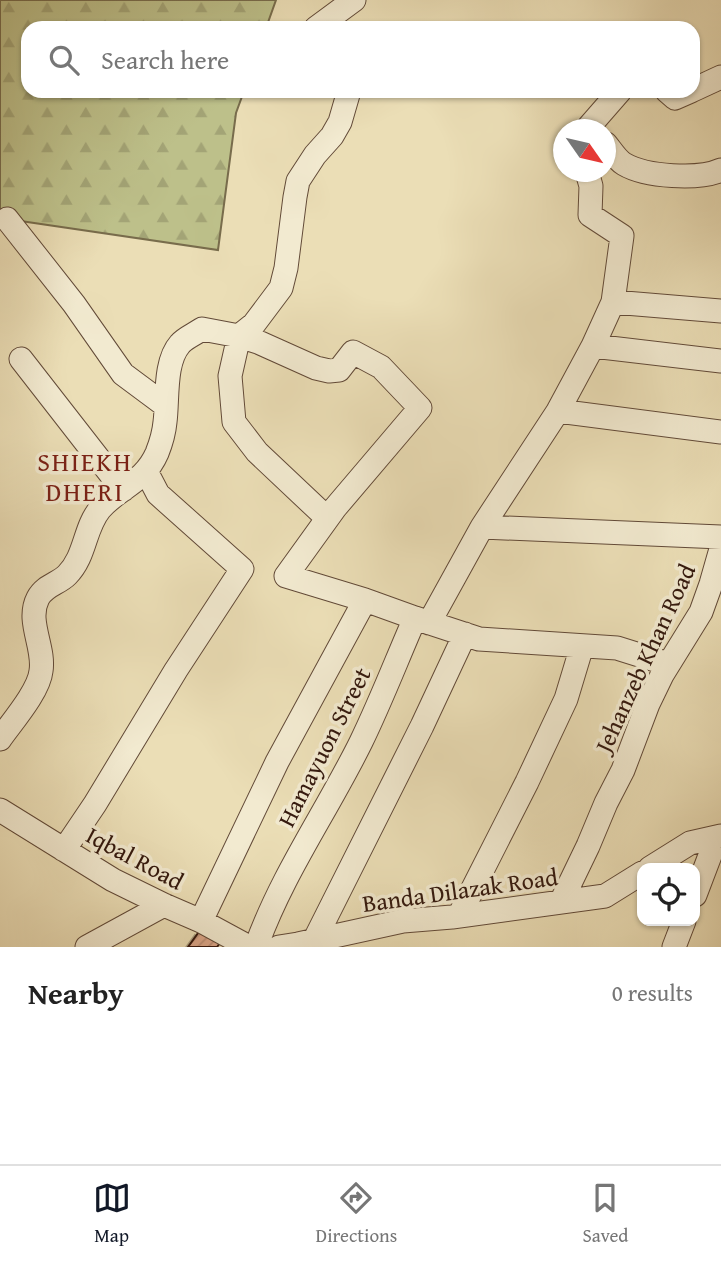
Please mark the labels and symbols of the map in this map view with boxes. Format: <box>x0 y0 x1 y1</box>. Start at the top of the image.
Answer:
north arrow <box>553 119 616 182</box>
district label: SHIEKH DHERI <box>37 442 133 511</box>
street label: Jehanzeb Khan Road <box>585 558 704 761</box>
street label: Hamayuon Street <box>269 661 380 833</box>
street label: Iqbal Road <box>80 818 190 898</box>
street label: Banda Dilazak Road <box>360 859 560 921</box>

